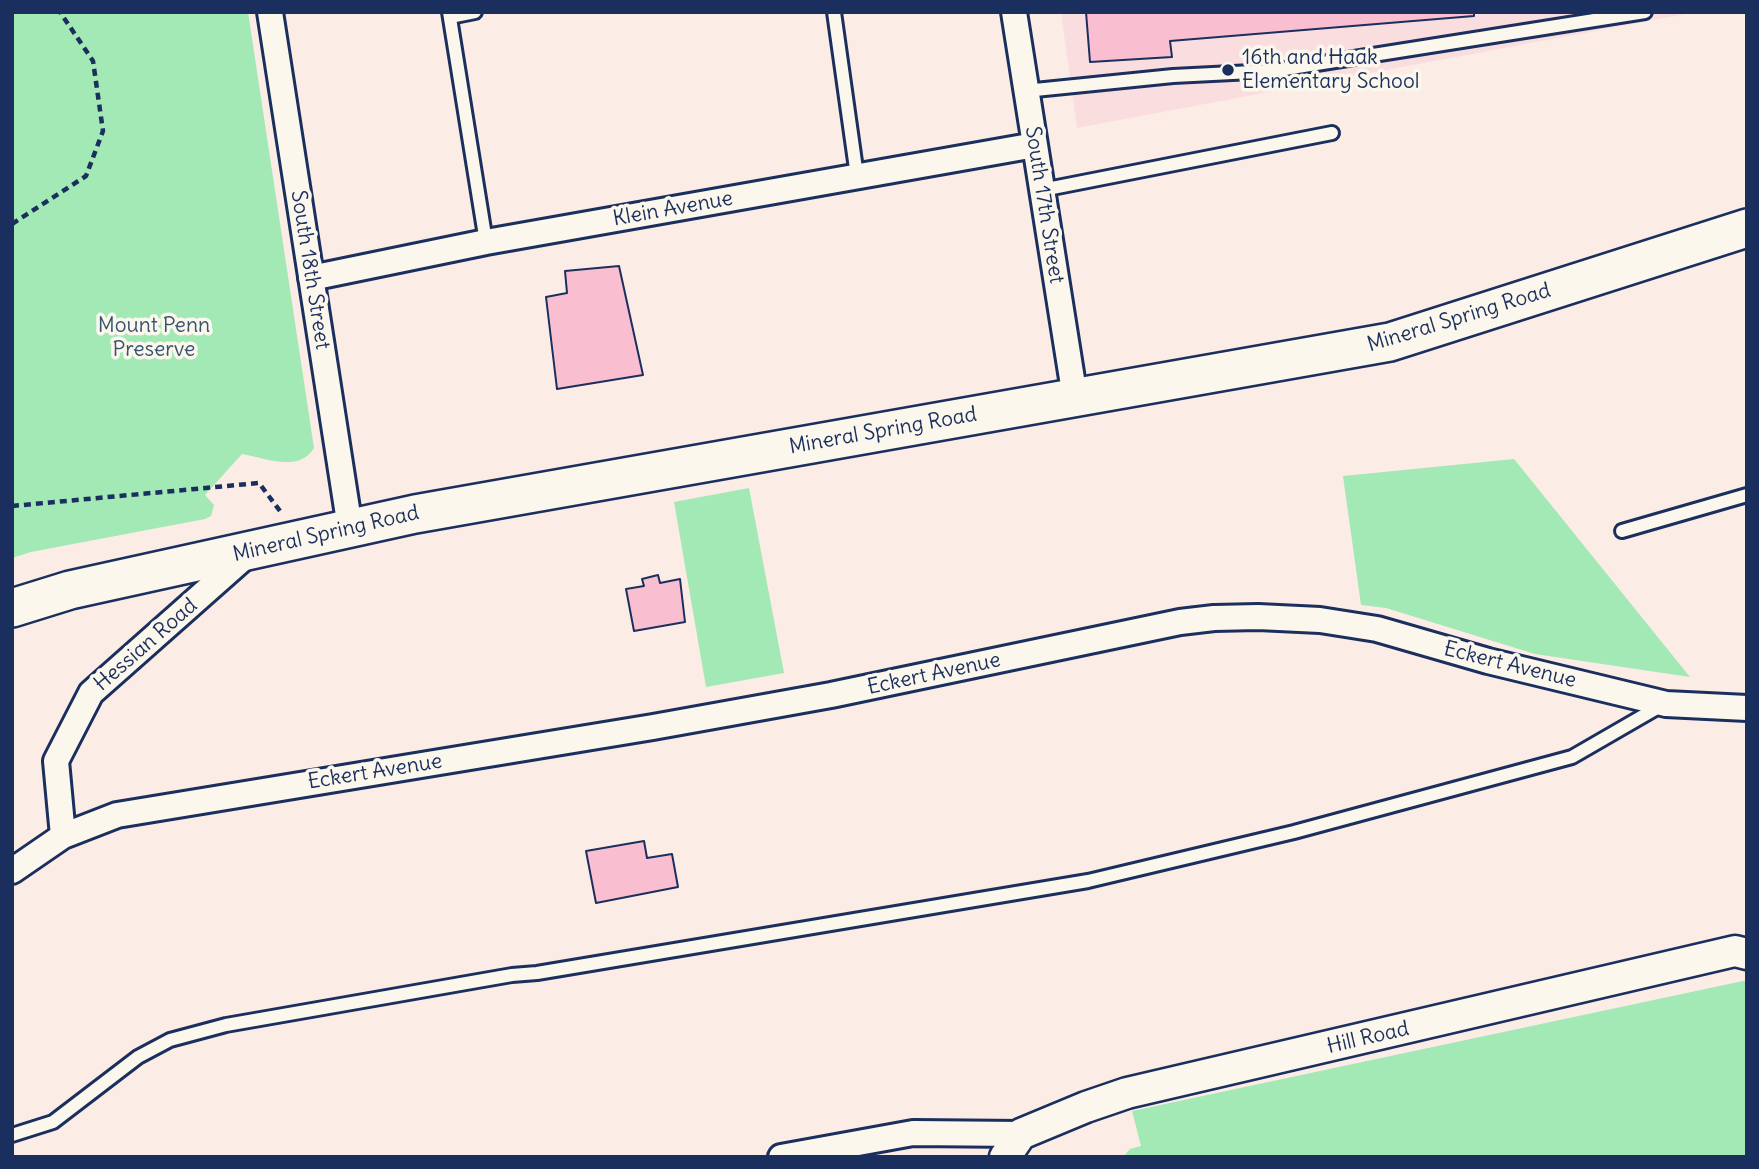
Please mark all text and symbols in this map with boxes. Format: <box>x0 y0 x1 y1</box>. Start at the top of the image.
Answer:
place label: 16th and Haak Elementary School <box>1242 45 1419 95</box>
marker: 16th and Haak Elementary School <box>1220 62 1236 78</box>
street label: South 17th Street <box>1019 125 1069 285</box>
street label: Klein Avenue <box>611 186 735 232</box>
street label: South 18th Street <box>285 189 335 351</box>
street label: Mineral Spring Road <box>1364 278 1554 358</box>
park label: Mount Penn Preserve <box>98 313 210 363</box>
street label: Mineral Spring Road <box>787 402 979 460</box>
street label: Mineral Spring Road <box>231 500 421 568</box>
street label: Hessian Road <box>89 593 203 697</box>
street label: Eckert Avenue <box>1441 636 1579 694</box>
street label: Eckert Avenue <box>865 648 1003 700</box>
street label: Eckert Avenue <box>306 749 444 795</box>
street label: Hill Road <box>1325 1016 1411 1060</box>

